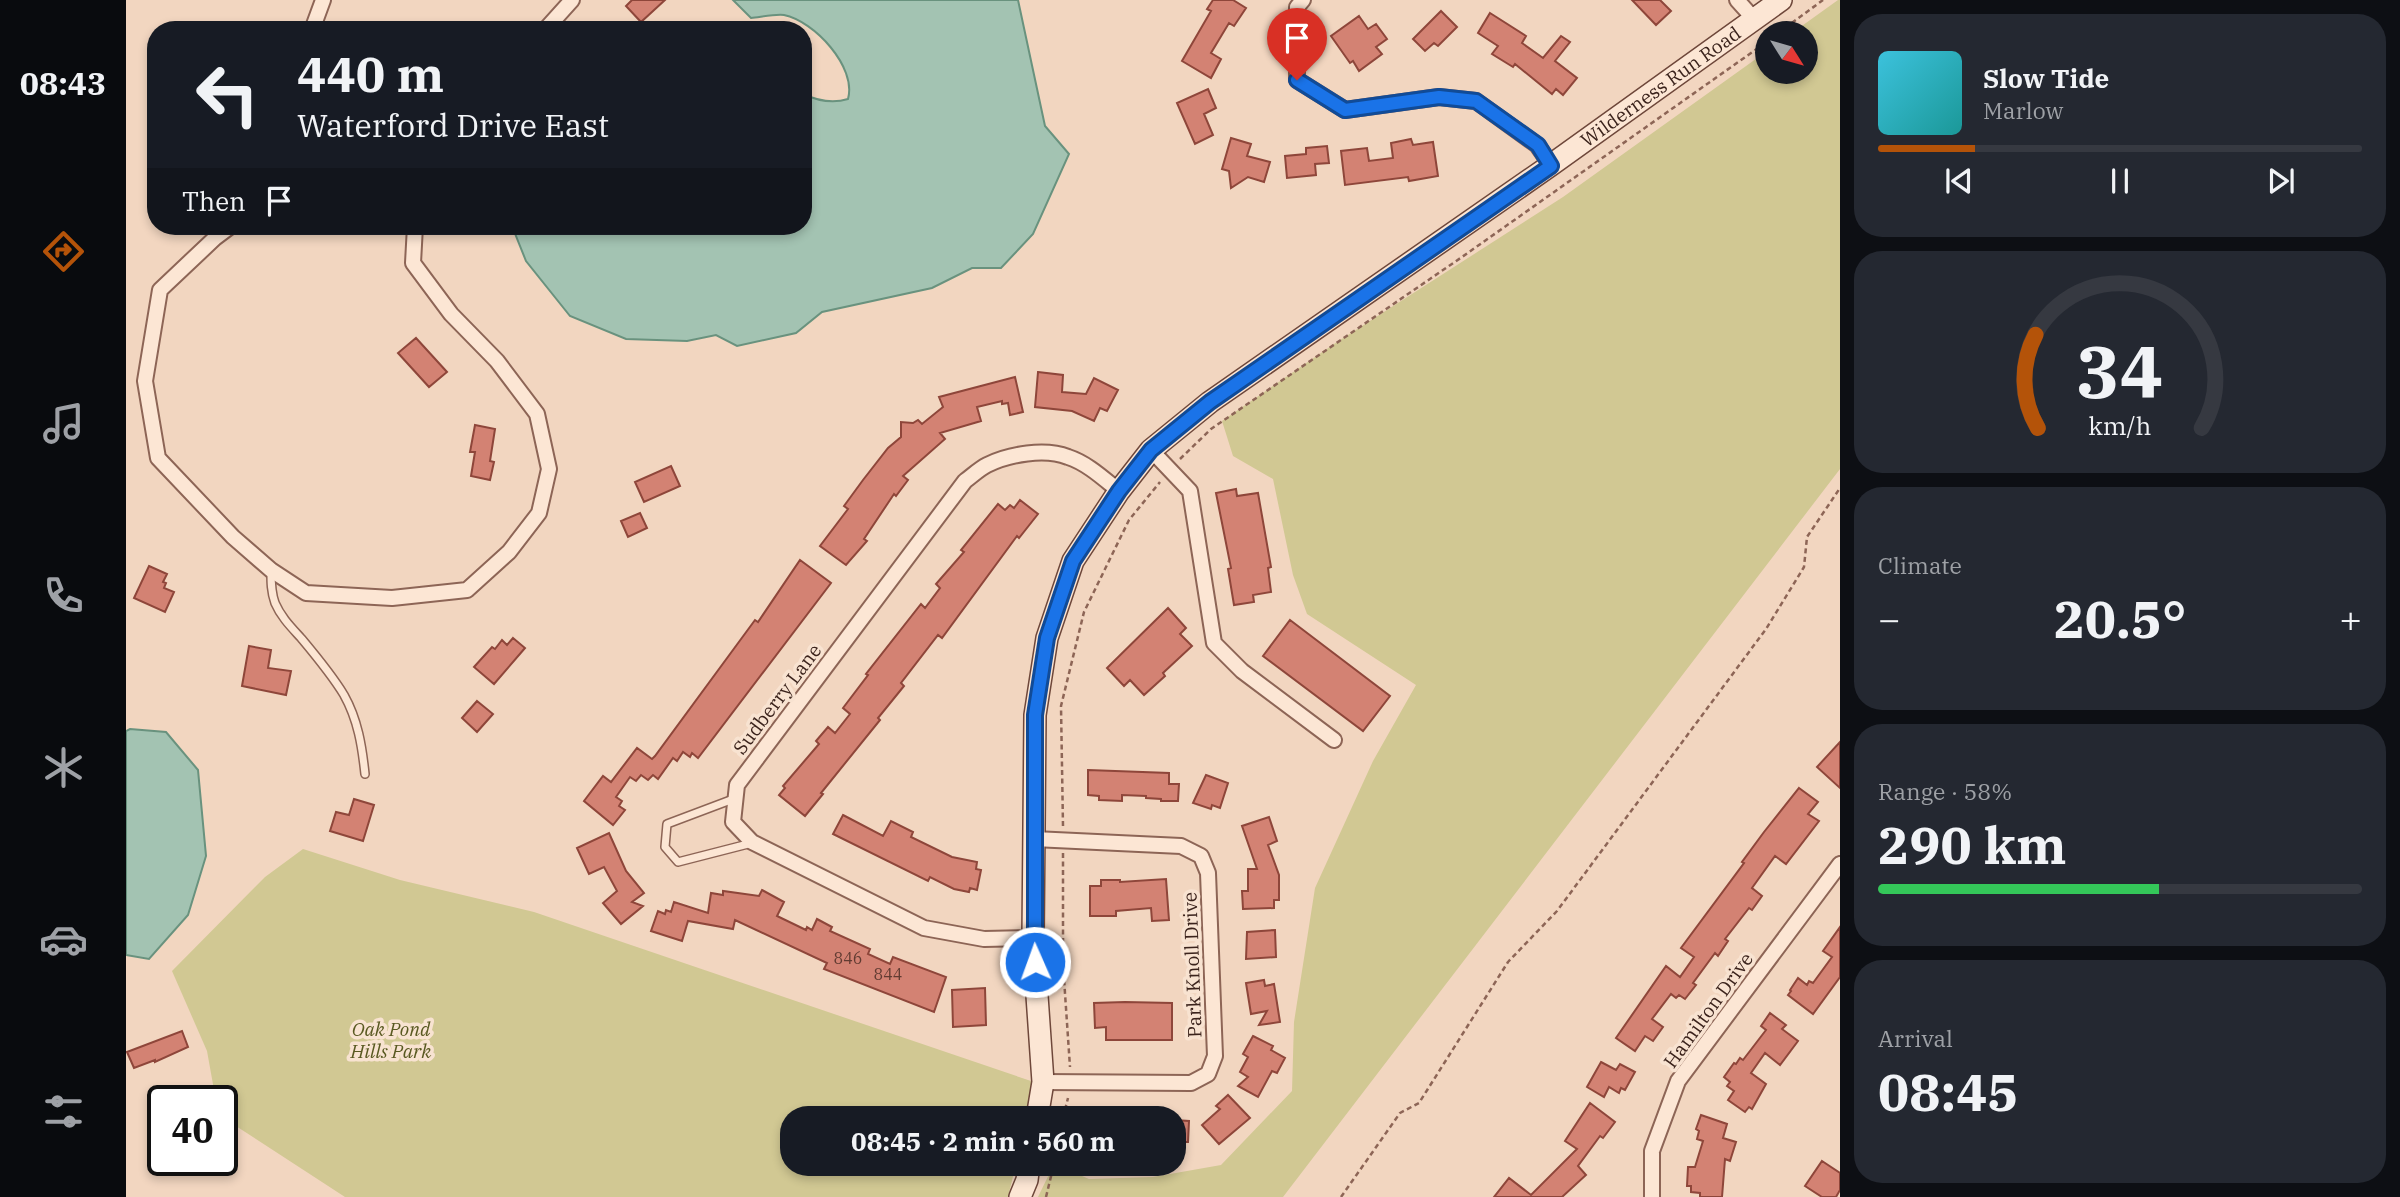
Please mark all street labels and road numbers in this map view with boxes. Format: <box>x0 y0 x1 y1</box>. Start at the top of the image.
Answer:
street label: Wilderness Run Road <box>1576 21 1745 152</box>
street label: Sudberry Lane <box>728 639 826 759</box>
street label: Park Knoll Drive <box>1177 892 1207 1038</box>
street label: Hamilton Drive <box>1658 948 1758 1072</box>

